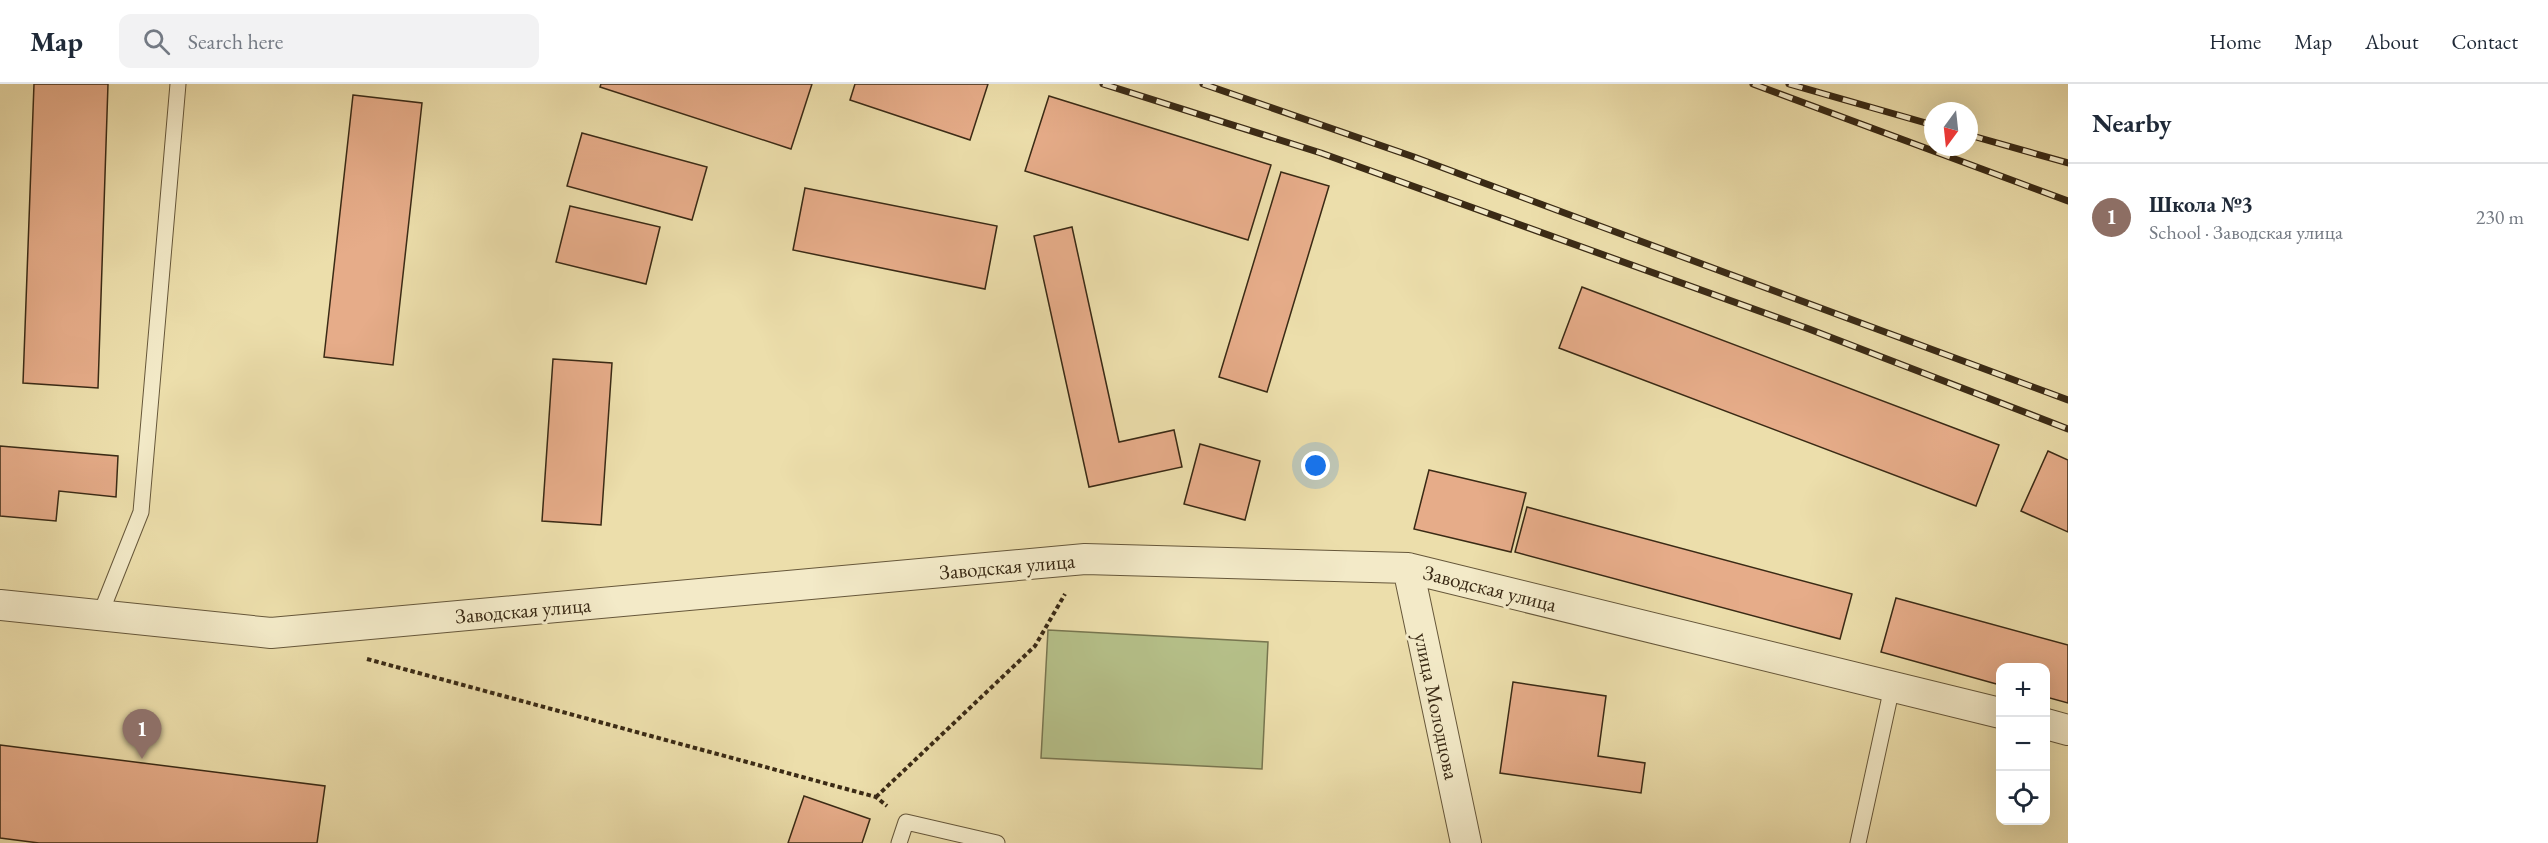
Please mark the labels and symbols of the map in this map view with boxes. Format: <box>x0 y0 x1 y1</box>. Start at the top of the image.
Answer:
north arrow <box>1924 102 1978 156</box>
your location <box>1301 451 1330 480</box>
street label: Заводская улица <box>938 547 1077 585</box>
street label: Заводская улица <box>1421 558 1560 618</box>
street label: Заводская улица <box>454 591 593 629</box>
street label: улица Молодцова <box>1408 630 1466 783</box>
pin: 1 <box>122 710 162 759</box>

